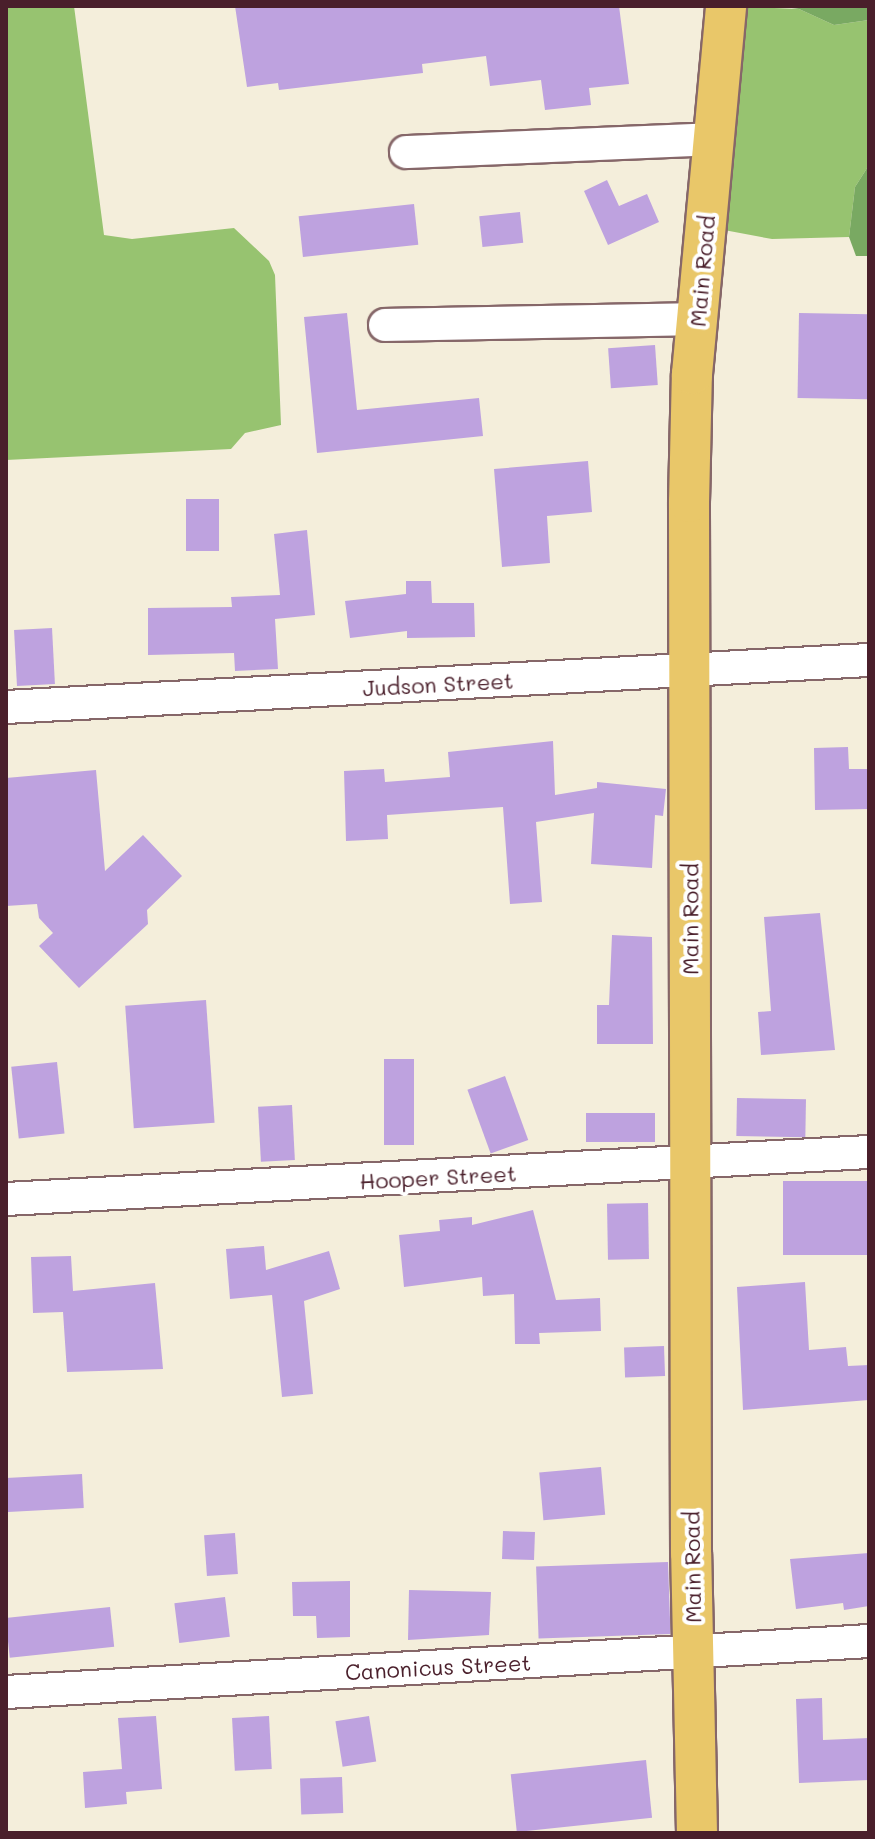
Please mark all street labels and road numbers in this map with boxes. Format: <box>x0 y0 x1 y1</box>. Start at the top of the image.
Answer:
street label: Main Road <box>684 214 720 328</box>
street label: Judson Street <box>362 667 514 701</box>
street label: Main Road <box>677 863 703 975</box>
street label: Hooper Street <box>359 1160 517 1194</box>
street label: Main Road <box>678 1511 706 1623</box>
street label: Canonicus Street <box>344 1649 532 1685</box>

